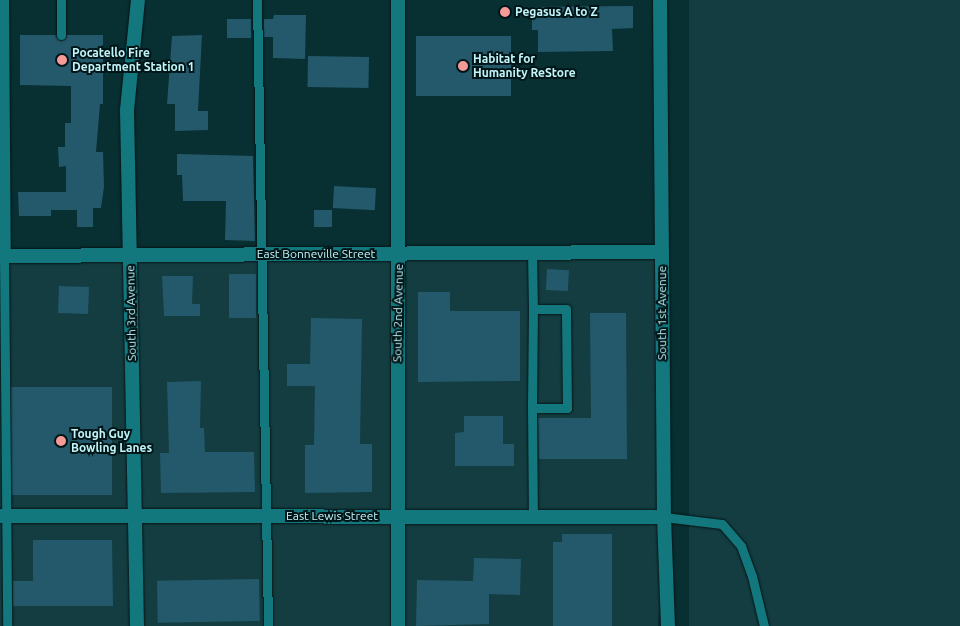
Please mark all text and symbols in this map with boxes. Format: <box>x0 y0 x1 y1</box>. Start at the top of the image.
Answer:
place label: Pegasus A to Z <box>515 5 598 19</box>
marker: Pegasus A to Z <box>499 6 511 18</box>
place label: Pocatello Fire Department Station 1 <box>72 46 194 74</box>
place label: Habitat for Humanity ReStore <box>473 52 576 80</box>
marker: Pocatello Fire Department Station 1 <box>56 54 68 66</box>
marker: Habitat for Humanity ReStore <box>457 60 469 72</box>
street label: East Bonneville Street <box>257 247 375 261</box>
street label: South 2nd Avenue <box>390 264 406 362</box>
street label: South 3rd Avenue <box>123 265 139 361</box>
street label: South 1st Avenue <box>655 266 669 360</box>
place label: Tough Guy Bowling Lanes <box>71 427 152 455</box>
marker: Tough Guy Bowling Lanes <box>55 435 67 447</box>
street label: East Lewis Street <box>286 509 378 523</box>

